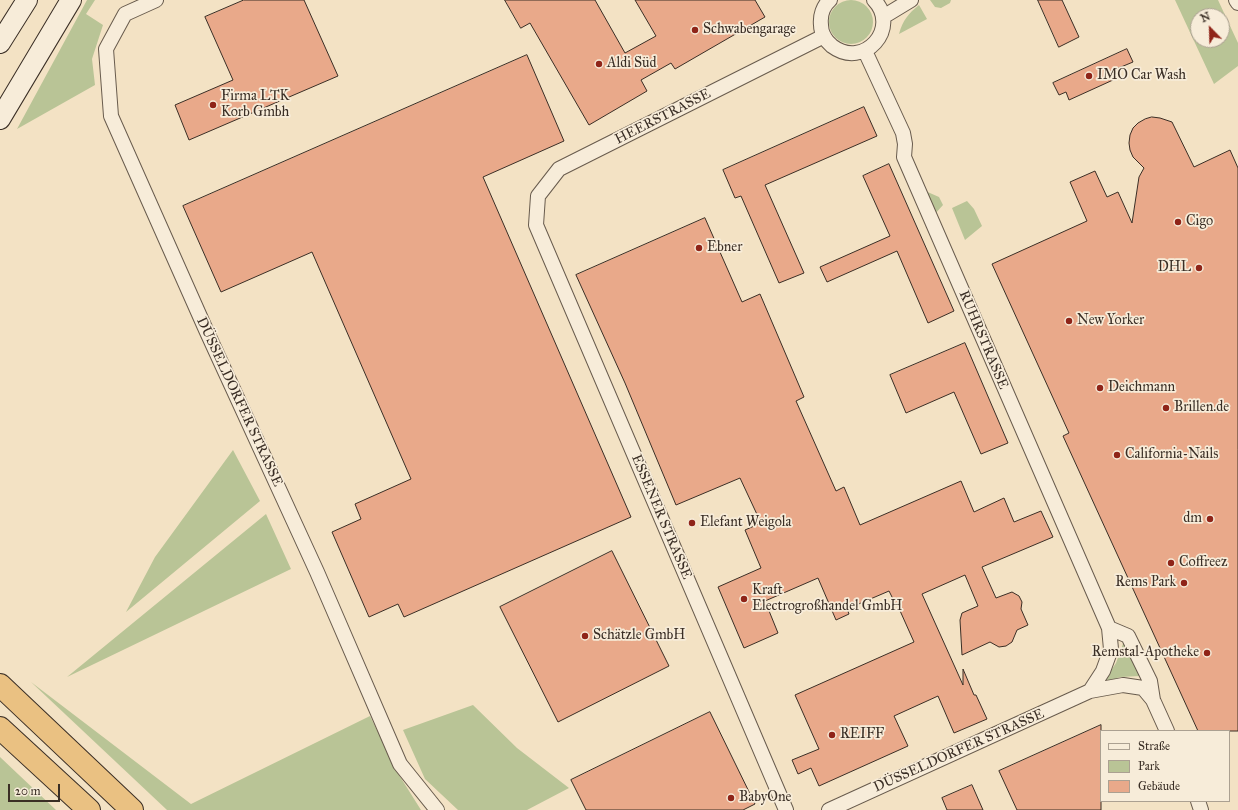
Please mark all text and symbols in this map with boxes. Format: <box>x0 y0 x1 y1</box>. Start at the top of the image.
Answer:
north arrow <box>1190 8 1230 48</box>
text: N <box>1199 10 1212 25</box>
place label: Schwabengarage <box>703 22 796 38</box>
marker: Schwabengarage <box>690 25 700 35</box>
place label: Aldi Süd <box>607 56 657 72</box>
marker: Aldi Süd <box>594 59 604 69</box>
place label: IMO Car Wash <box>1097 68 1186 84</box>
marker: IMO Car Wash <box>1084 71 1094 81</box>
street label: HEERSTRASSE <box>612 86 714 148</box>
place label: Firma LTK Korb Gmbh <box>221 89 289 122</box>
marker: Firma LTK Korb Gmbh <box>208 100 218 110</box>
place label: Cigo <box>1186 214 1213 230</box>
marker: Cigo <box>1173 217 1183 227</box>
place label: Ebner <box>707 240 742 256</box>
marker: Ebner <box>694 243 704 253</box>
place label: DHL <box>1158 260 1191 276</box>
marker: DHL <box>1194 263 1204 273</box>
street label: RUHRSTRASSE <box>955 288 1011 392</box>
place label: New Yorker <box>1077 313 1144 329</box>
street label: DÜSSELDORFER STRASSE <box>192 315 286 489</box>
marker: New Yorker <box>1064 316 1074 326</box>
place label: Deichmann <box>1108 380 1175 396</box>
marker: Deichmann <box>1095 383 1105 393</box>
place label: Brillen.de <box>1174 400 1229 416</box>
marker: Brillen.de <box>1161 403 1171 413</box>
place label: California-Nails <box>1125 447 1218 463</box>
marker: California-Nails <box>1112 450 1122 460</box>
street label: ESSENER STRASSE <box>627 452 695 582</box>
place label: dm <box>1183 511 1202 527</box>
marker: dm <box>1205 514 1215 524</box>
place label: Elefant Weigola <box>700 515 791 531</box>
marker: Elefant Weigola <box>687 518 697 528</box>
place label: Coffreez <box>1179 555 1227 571</box>
marker: Coffreez <box>1166 558 1176 568</box>
place label: Rems Park <box>1115 575 1176 591</box>
marker: Rems Park <box>1179 578 1189 588</box>
place label: Kraft Electrogroßhandel GmbH <box>752 583 902 616</box>
marker: Kraft Electrogroßhandel GmbH <box>739 594 749 604</box>
place label: Schätzle GmbH <box>593 628 685 644</box>
marker: Schätzle GmbH <box>580 631 590 641</box>
place label: Remstal-Apotheke <box>1092 645 1199 661</box>
marker: Remstal-Apotheke <box>1202 648 1212 658</box>
street label: DÜSSELDORFER STRASSE <box>871 706 1047 796</box>
place label: REIFF <box>840 727 884 743</box>
marker: REIFF <box>827 730 837 740</box>
legend <box>1100 730 1230 802</box>
text: Straße <box>1138 739 1170 753</box>
text: Park <box>1138 759 1160 773</box>
scale bar <box>10 776 62 802</box>
text: Gebäude <box>1138 779 1180 793</box>
text: 20 m <box>15 784 41 798</box>
place label: BabyOne <box>739 790 791 806</box>
marker: BabyOne <box>726 793 736 803</box>

